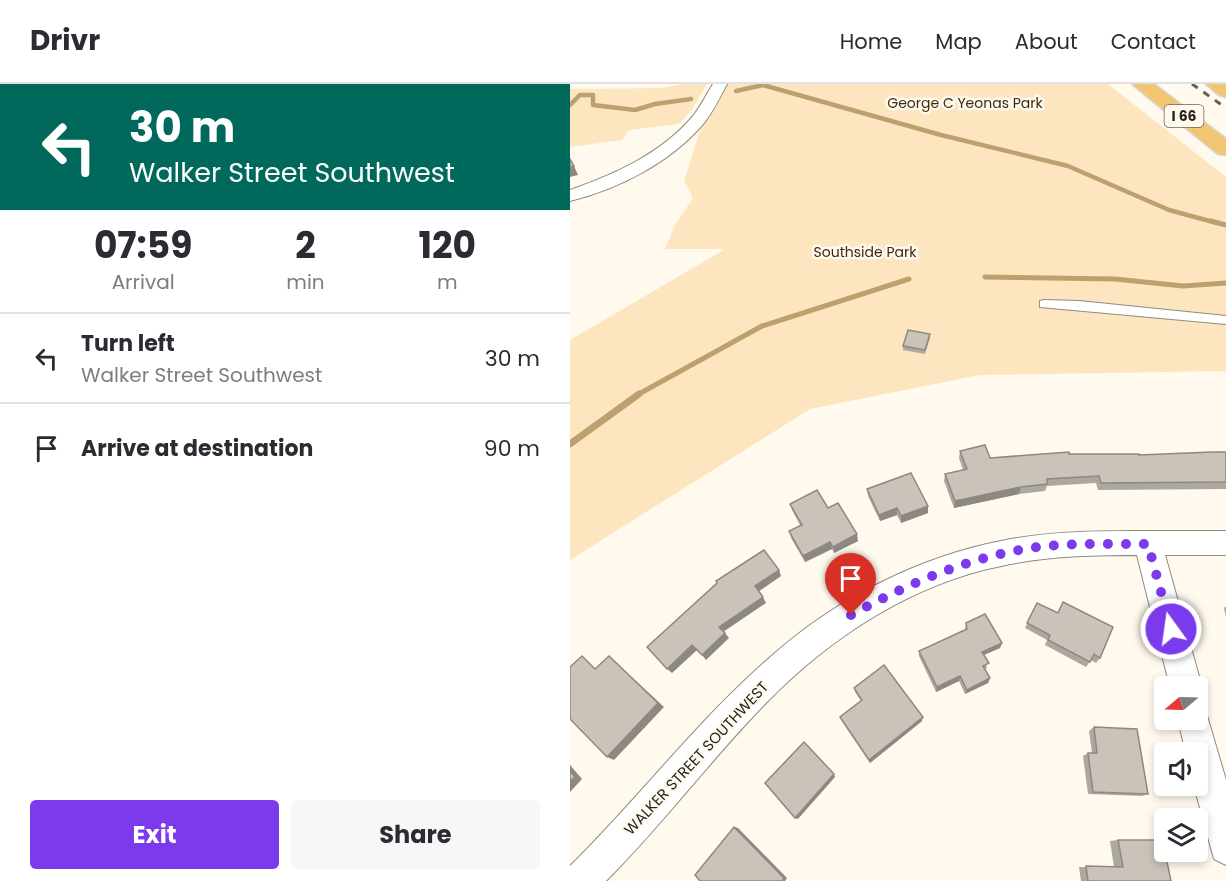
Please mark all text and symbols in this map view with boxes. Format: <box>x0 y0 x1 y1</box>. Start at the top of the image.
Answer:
text: Drivr <box>30 21 100 60</box>
text: Home <box>840 27 902 56</box>
text: Map <box>935 27 982 56</box>
text: About <box>1015 27 1078 56</box>
text: Contact <box>1111 27 1196 56</box>
park label: George C Yeonas Park <box>887 93 1044 113</box>
text: 30 m <box>129 98 235 157</box>
road number: I 66 <box>1164 105 1204 127</box>
icon: left <box>30 108 108 186</box>
text: Walker Street Southwest <box>129 154 455 191</box>
text: 07:59 <box>94 220 192 271</box>
text: 2 <box>295 220 316 271</box>
text: 120 <box>419 220 476 271</box>
park label: Southside Park <box>814 242 917 262</box>
text: Arrival <box>112 268 175 296</box>
text: min <box>286 268 325 296</box>
text: m <box>437 268 458 296</box>
text: Turn left <box>81 328 175 359</box>
icon: left <box>30 342 63 375</box>
text: 30 m <box>485 343 540 374</box>
text: Walker Street Southwest <box>81 361 322 389</box>
icon: arrive <box>30 432 63 465</box>
text: Arrive at destination <box>81 433 313 464</box>
text: 90 m <box>484 433 540 464</box>
pin <box>825 553 876 615</box>
icon: arrive <box>834 562 867 595</box>
position arrow <box>1139 597 1203 661</box>
north arrow <box>1154 676 1208 730</box>
map controls <box>1154 676 1208 862</box>
street label: WALKER STREET SOUTHWEST <box>619 677 773 839</box>
button: sound <box>1154 742 1208 796</box>
button: Exit <box>30 800 279 869</box>
button: Share <box>291 800 540 869</box>
button: layers <box>1154 808 1208 862</box>

